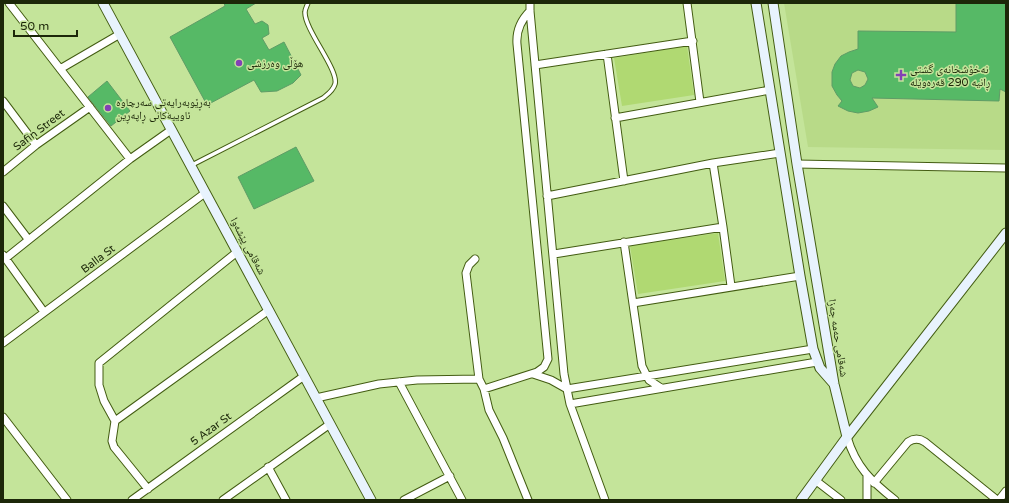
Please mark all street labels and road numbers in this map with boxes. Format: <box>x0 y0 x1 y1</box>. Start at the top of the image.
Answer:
street label: Safin Street <box>11 107 67 153</box>
street label: شەقامی پێشەوا <box>227 215 268 277</box>
street label: Balla St <box>78 242 118 276</box>
street label: شەقامی حەمە جەزا <box>825 298 851 378</box>
street label: 5 Azar St <box>188 410 234 448</box>

